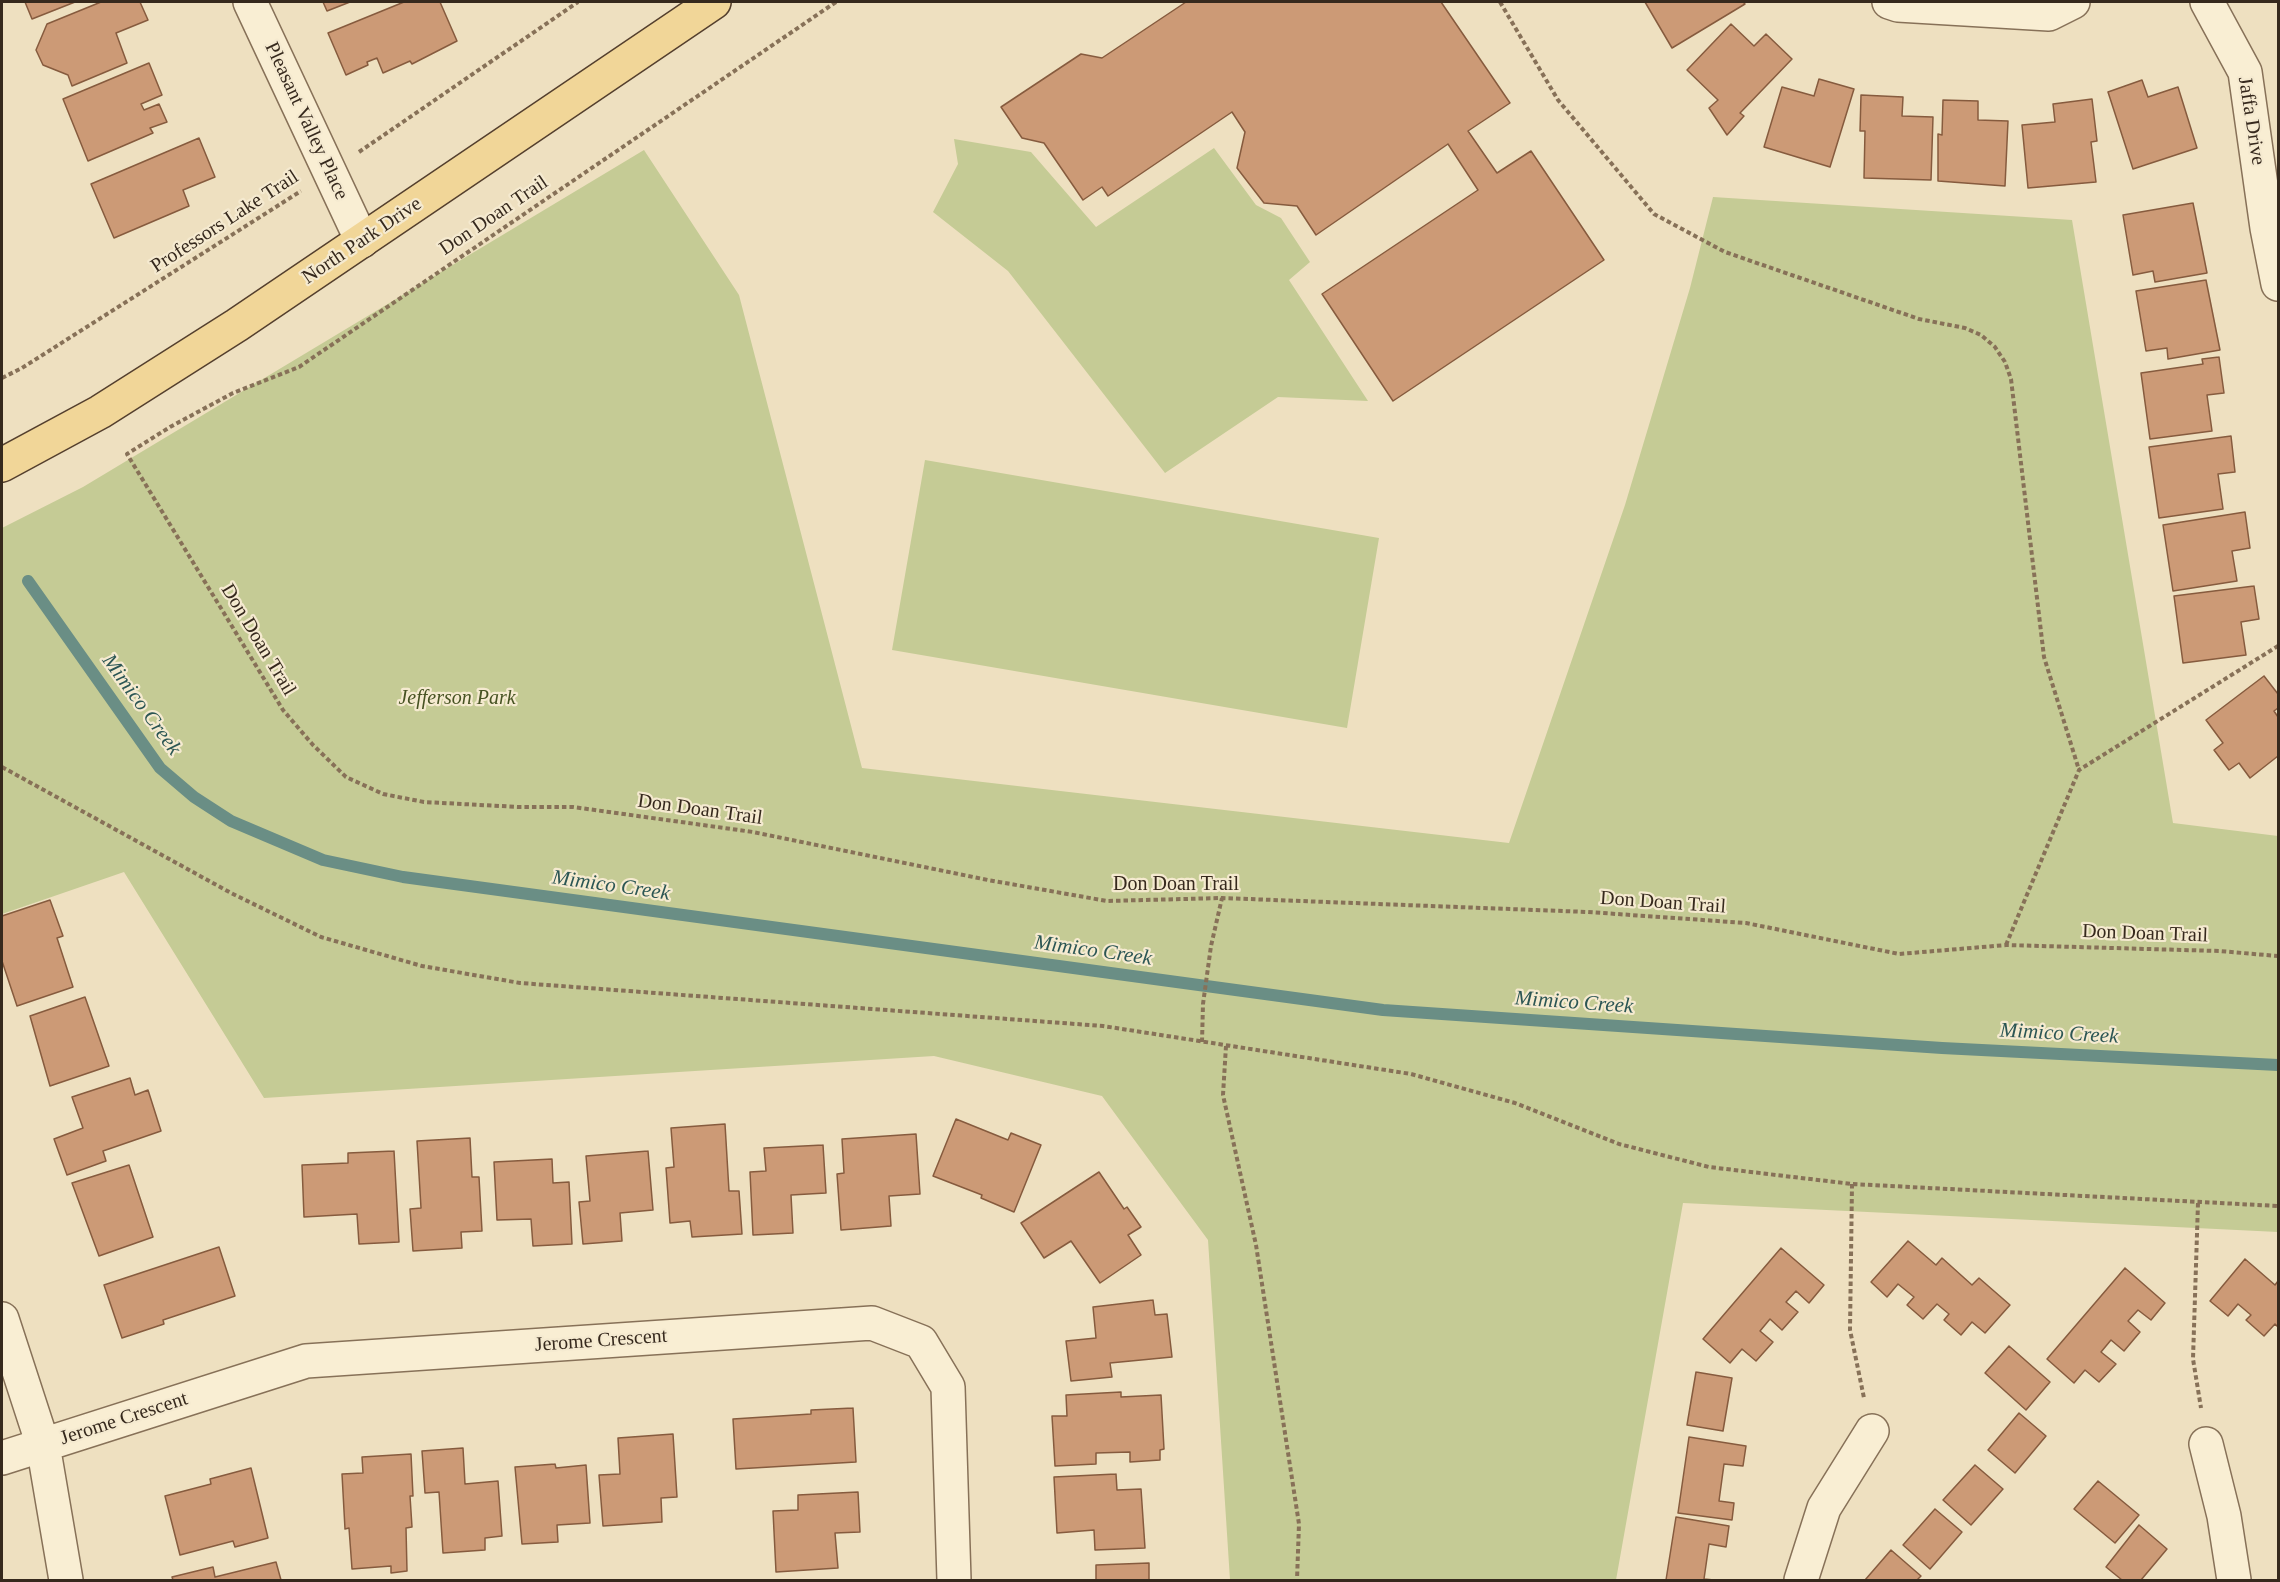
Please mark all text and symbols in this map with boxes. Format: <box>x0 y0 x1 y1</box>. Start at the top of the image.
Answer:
street label: Pleasant Valley Place <box>259 38 353 204</box>
street label: Jaffa Drive <box>2232 75 2270 167</box>
street label: Professors Lake Trail <box>147 165 303 279</box>
street label: Don Doan Trail <box>435 171 553 261</box>
street label: North Park Drive <box>298 192 426 290</box>
street label: Don Doan Trail <box>215 580 301 700</box>
water label: Mimico Creek <box>96 650 186 760</box>
park label: Jefferson Park <box>398 687 516 711</box>
street label: Don Doan Trail <box>636 789 764 831</box>
water label: Mimico Creek <box>550 865 672 907</box>
street label: Don Doan Trail <box>1113 873 1239 897</box>
street label: Don Doan Trail <box>1599 887 1727 919</box>
street label: Don Doan Trail <box>2082 920 2208 948</box>
water label: Mimico Creek <box>1032 930 1154 972</box>
water label: Mimico Creek <box>1514 986 1634 1020</box>
water label: Mimico Creek <box>1999 1018 2119 1050</box>
street label: Jerome Crescent <box>534 1324 668 1358</box>
street label: Jerome Crescent <box>57 1387 191 1451</box>

